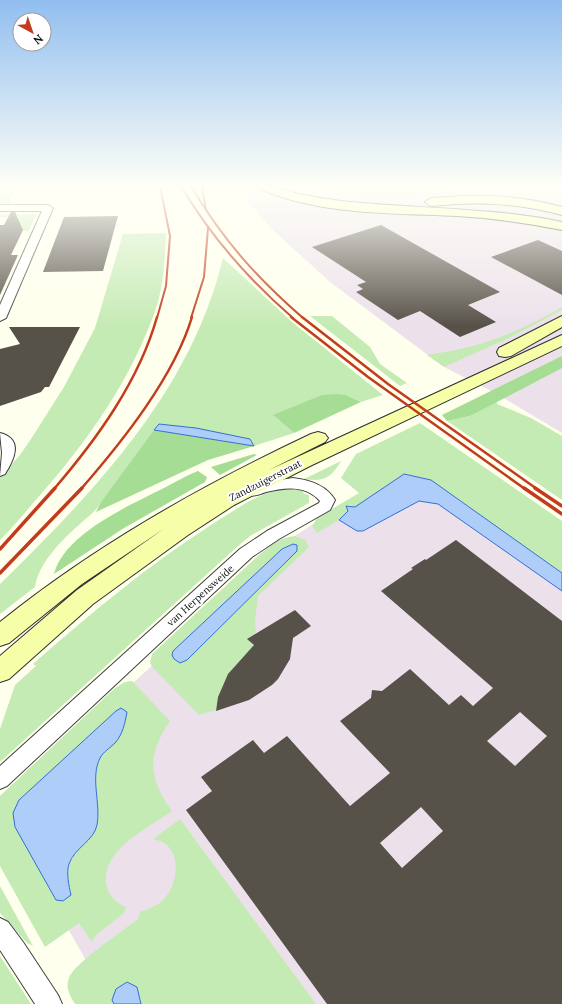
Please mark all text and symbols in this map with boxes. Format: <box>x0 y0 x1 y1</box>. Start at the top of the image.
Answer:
north arrow <box>12 12 52 52</box>
text: N <box>30 32 46 48</box>
street label: Zandzuigerstraat <box>227 457 304 504</box>
street label: van Herpensweide <box>164 561 237 629</box>

